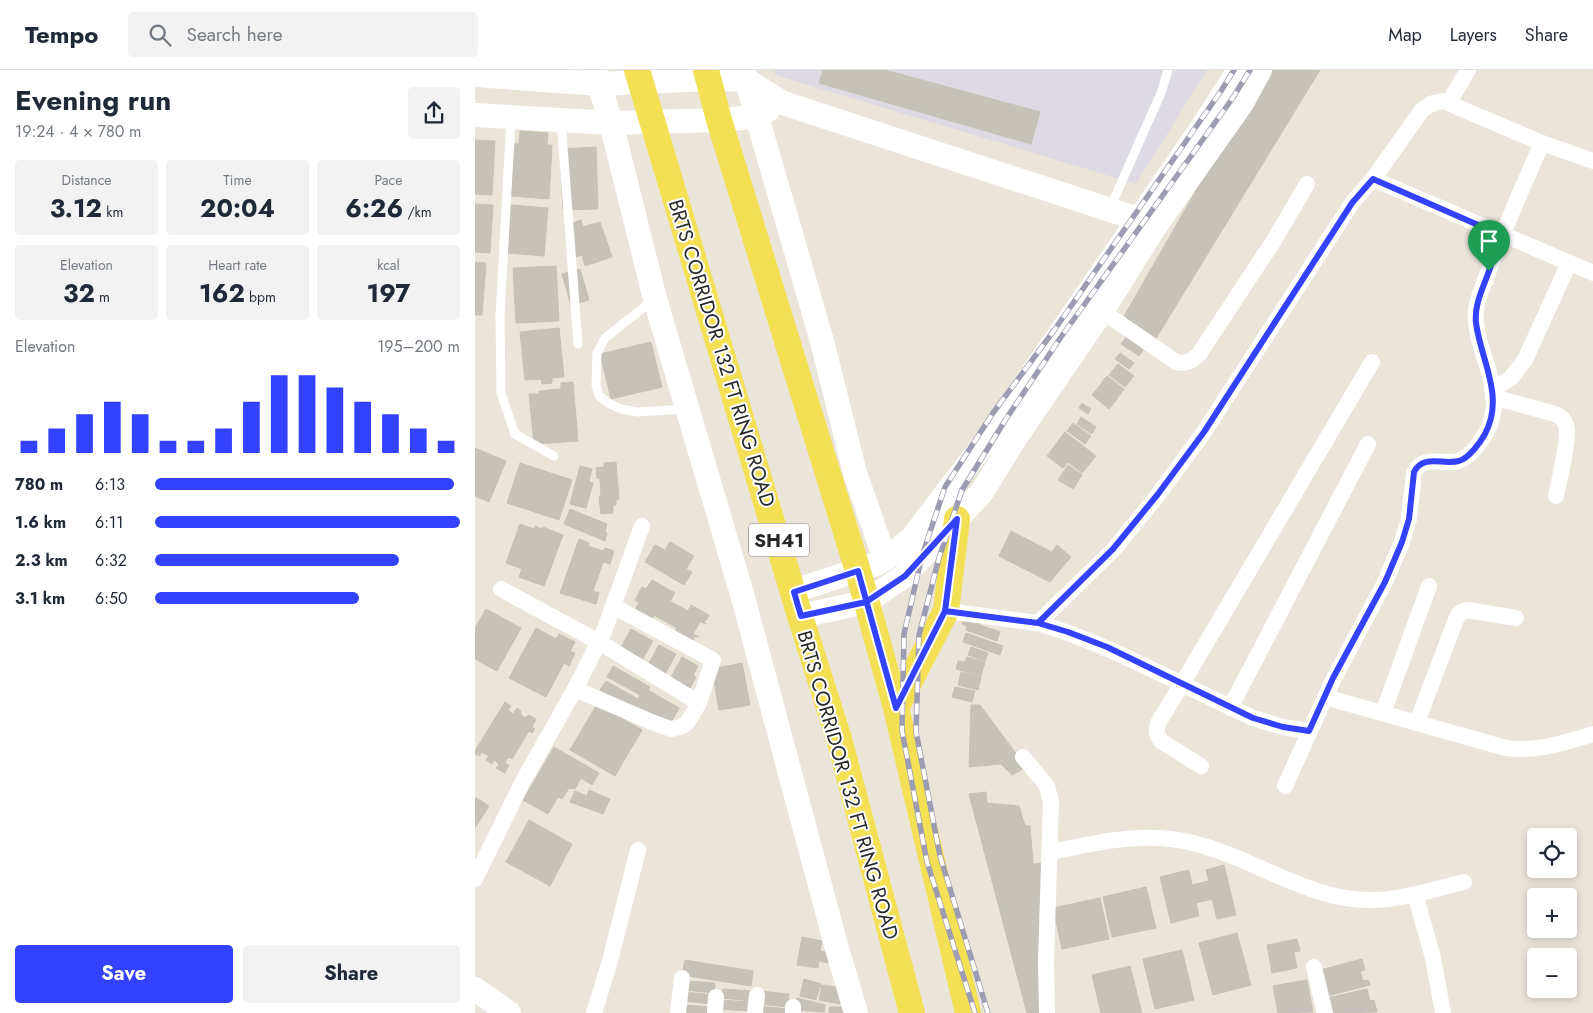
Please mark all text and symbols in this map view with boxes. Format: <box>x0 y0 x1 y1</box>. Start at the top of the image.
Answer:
search box <box>128 12 478 57</box>
text: Tempo <box>25 17 98 52</box>
icon: search <box>146 21 174 49</box>
text: Search here <box>186 21 283 48</box>
text: Map <box>1388 22 1422 48</box>
text: Layers <box>1450 22 1497 48</box>
text: Share <box>1525 22 1568 48</box>
text: Evening run <box>15 80 171 121</box>
button: share <box>408 87 460 139</box>
text: 19:24 · 4 × 780 m <box>15 120 142 143</box>
text: Distance <box>61 170 112 190</box>
text: Time <box>223 170 252 190</box>
text: Pace <box>375 170 402 190</box>
text: 3.12 <box>50 190 102 226</box>
text: 20:04 <box>200 190 275 226</box>
text: 6:26 <box>345 190 403 226</box>
street label: BRTS CORRIDOR 132 FT RING ROAD <box>661 196 782 511</box>
text: km <box>102 202 123 222</box>
text: /km <box>403 202 432 222</box>
pin <box>1468 220 1510 271</box>
icon: arrive <box>1475 227 1503 255</box>
text: Elevation <box>60 255 113 275</box>
text: Heart rate <box>208 255 267 275</box>
text: kcal <box>377 255 400 275</box>
text: 32 <box>63 275 95 311</box>
text: 162 <box>199 275 245 311</box>
text: 197 <box>367 275 410 311</box>
text: m <box>95 287 110 307</box>
text: bpm <box>245 287 276 307</box>
text: Elevation <box>15 335 75 358</box>
text: 195–200 m <box>377 335 460 358</box>
text: 780 m <box>15 473 63 496</box>
text: 6:13 <box>95 473 125 496</box>
text: 1.6 km <box>15 511 66 534</box>
text: 6:11 <box>95 511 123 534</box>
road number: SH41 <box>749 524 809 556</box>
text: 2.3 km <box>15 549 68 572</box>
text: 6:32 <box>95 549 127 572</box>
text: 3.1 km <box>15 587 65 610</box>
text: 6:50 <box>95 587 128 610</box>
street label: BRTS CORRIDOR 132 FT RING ROAD <box>789 627 906 943</box>
map controls <box>1527 828 1577 998</box>
button: locate <box>1527 828 1577 878</box>
button: + <box>1527 888 1577 938</box>
button: Save <box>15 945 233 1003</box>
button: Share <box>243 945 460 1003</box>
button: − <box>1527 948 1577 998</box>

